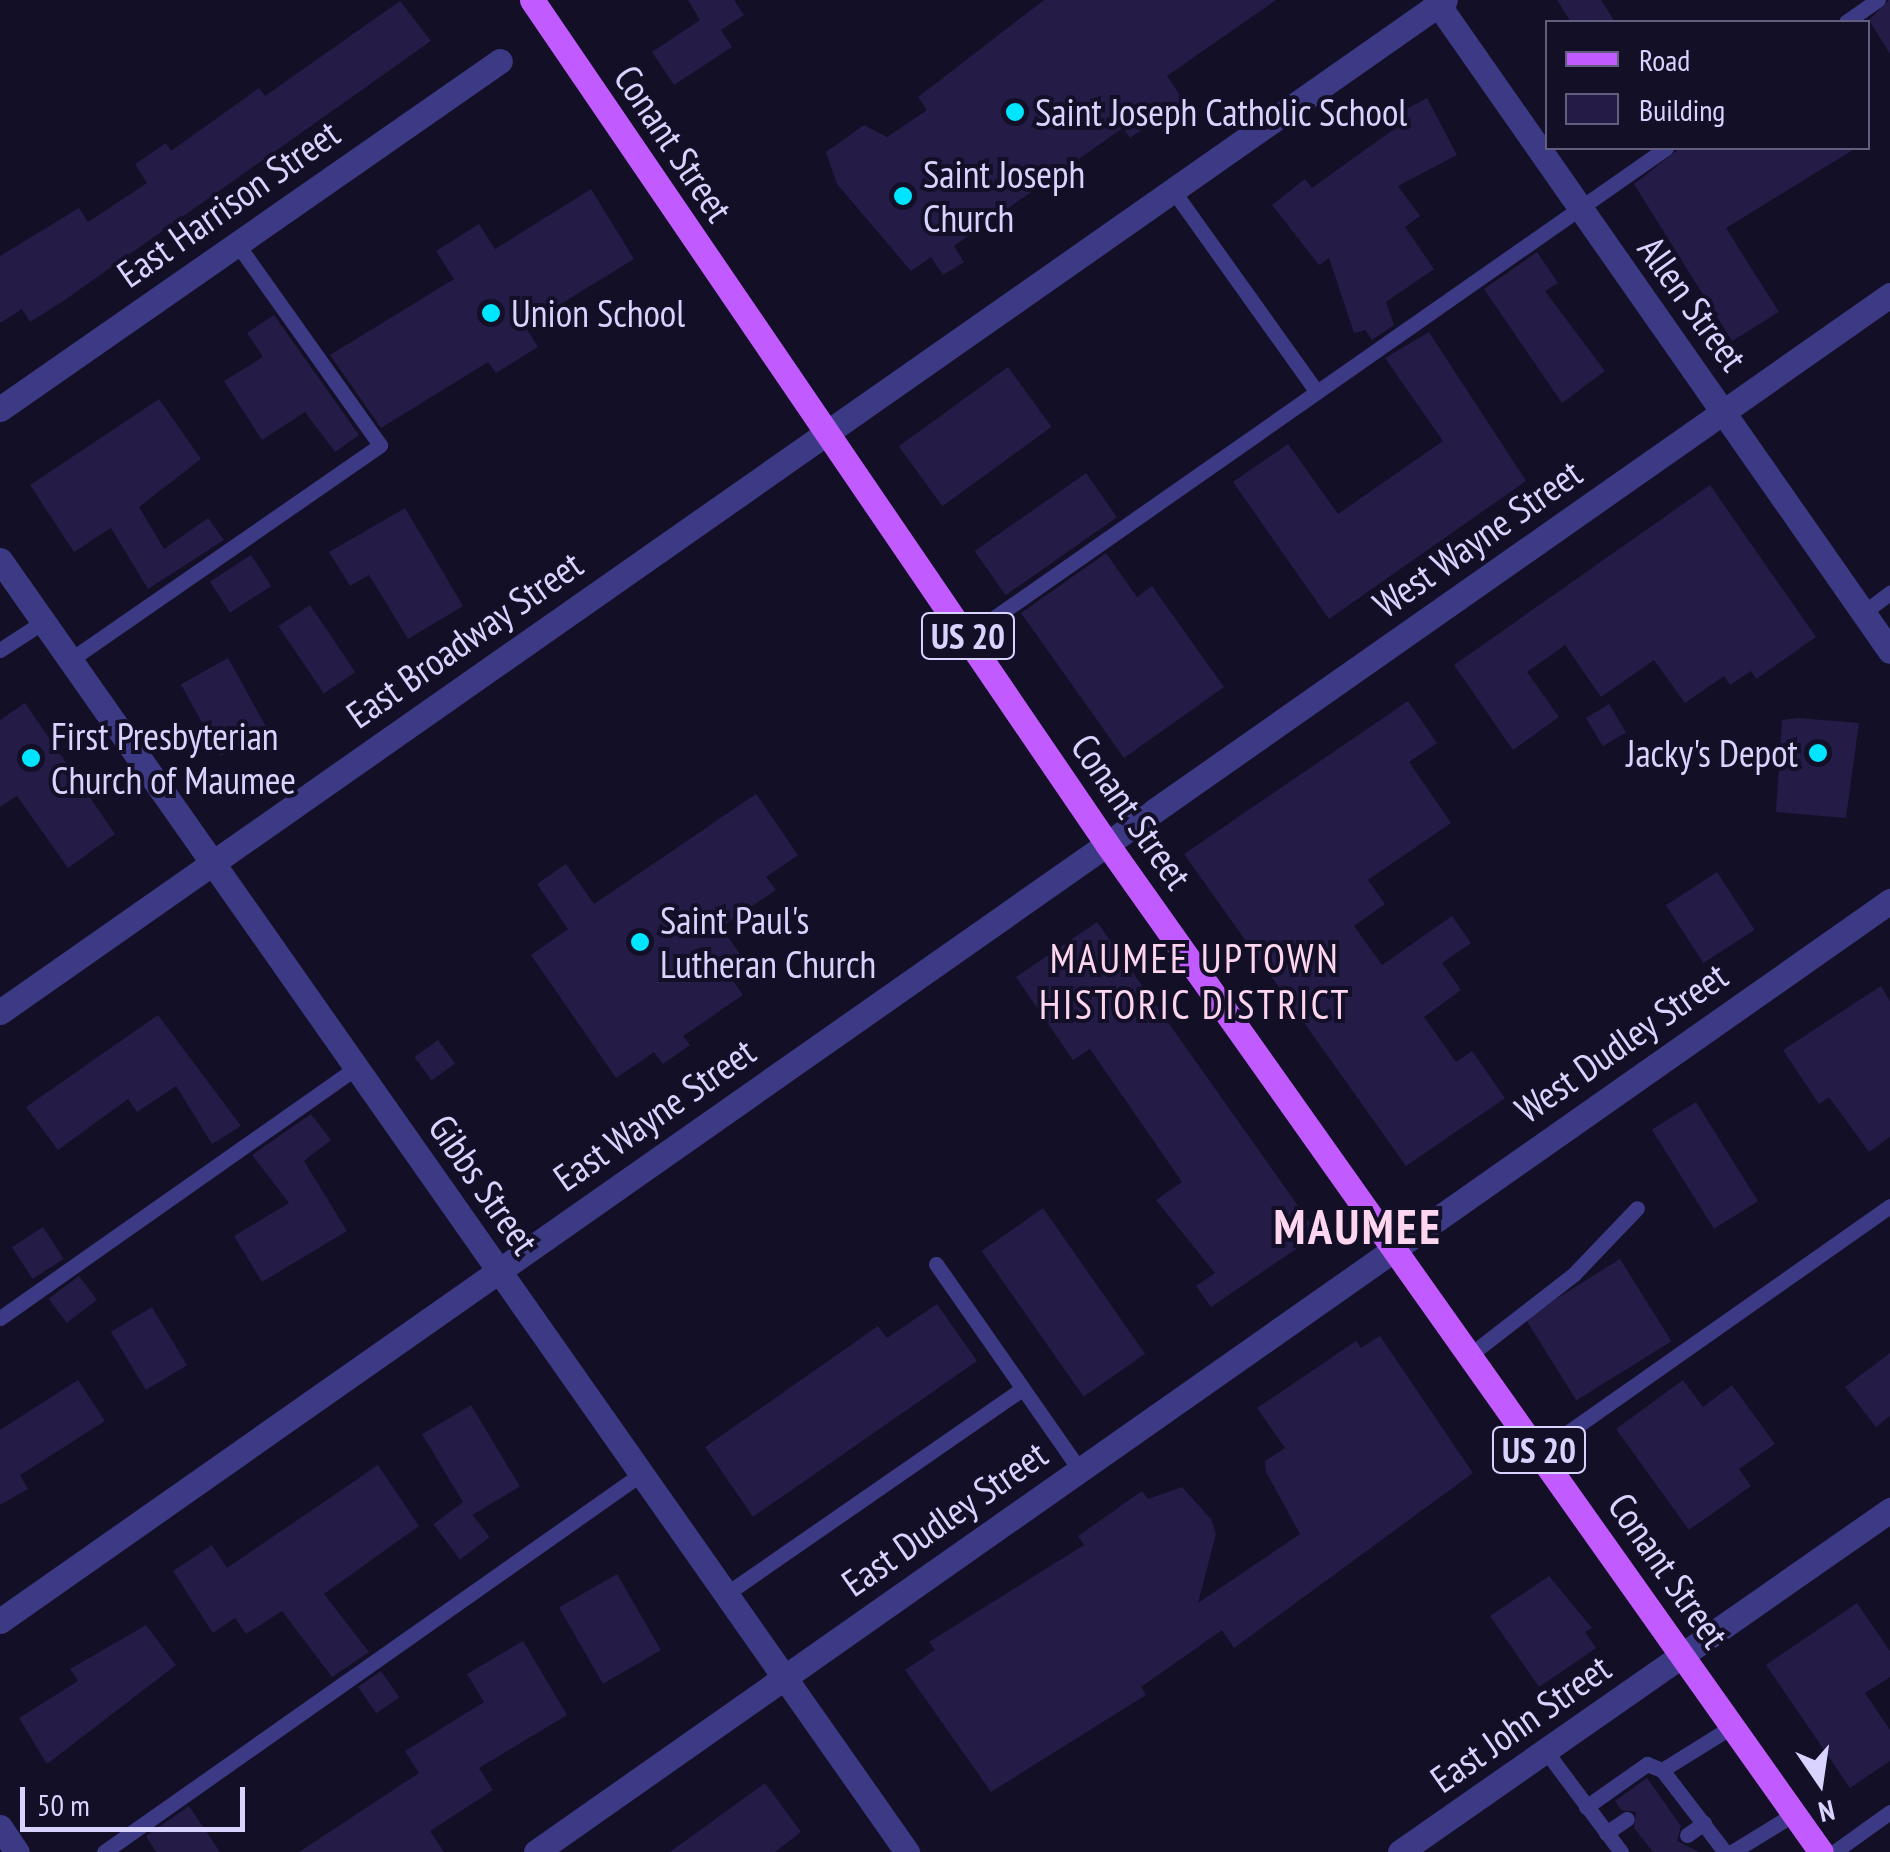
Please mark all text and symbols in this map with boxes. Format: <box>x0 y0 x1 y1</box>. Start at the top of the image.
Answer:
legend <box>1545 20 1870 150</box>
text: Road <box>1639 40 1690 79</box>
street label: Conant Street <box>605 56 743 230</box>
place label: Saint Joseph Catholic School <box>1035 89 1408 135</box>
text: Building <box>1639 90 1725 129</box>
marker: Saint Joseph Catholic School <box>1004 101 1026 123</box>
street label: East Harrison Street <box>108 110 348 296</box>
place label: Saint Joseph Church <box>923 151 1085 240</box>
marker: Saint Joseph Church <box>892 185 914 207</box>
street label: Allen Street <box>1629 227 1757 379</box>
place label: Union School <box>511 290 685 336</box>
marker: Union School <box>480 302 502 324</box>
street label: West Wayne Street <box>1364 449 1590 627</box>
street label: East Broadway Street <box>337 541 591 737</box>
road number: US 20 <box>920 606 1016 666</box>
place label: First Presbyterian Church of Maumee <box>51 713 296 802</box>
street label: Conant Street <box>1062 725 1202 897</box>
place label: Jacky's Depot <box>1626 730 1798 776</box>
marker: Jacky's Depot <box>1807 742 1829 764</box>
marker: First Presbyterian Church of Maumee <box>20 747 42 769</box>
place label: Saint Paul's Lutheran Church <box>660 897 876 986</box>
marker: Saint Paul's Lutheran Church <box>629 931 651 953</box>
district label: MAUMEE UPTOWN HISTORIC DISTRICT <box>1038 934 1352 1028</box>
street label: West Dudley Street <box>1506 952 1736 1132</box>
street label: East Wayne Street <box>544 1028 764 1200</box>
street label: Gibbs Street <box>420 1106 548 1262</box>
district label: MAUMEE <box>1274 1198 1442 1256</box>
road number: US 20 <box>1492 1420 1586 1480</box>
street label: East Dudley Street <box>832 1430 1056 1606</box>
street label: Conant Street <box>1599 1484 1739 1656</box>
street label: East John Street <box>1422 1645 1618 1801</box>
north arrow <box>1770 1732 1870 1832</box>
scale bar <box>25 1767 250 1829</box>
text: 50 m <box>37 1785 90 1824</box>
text: N <box>1815 1792 1838 1831</box>

